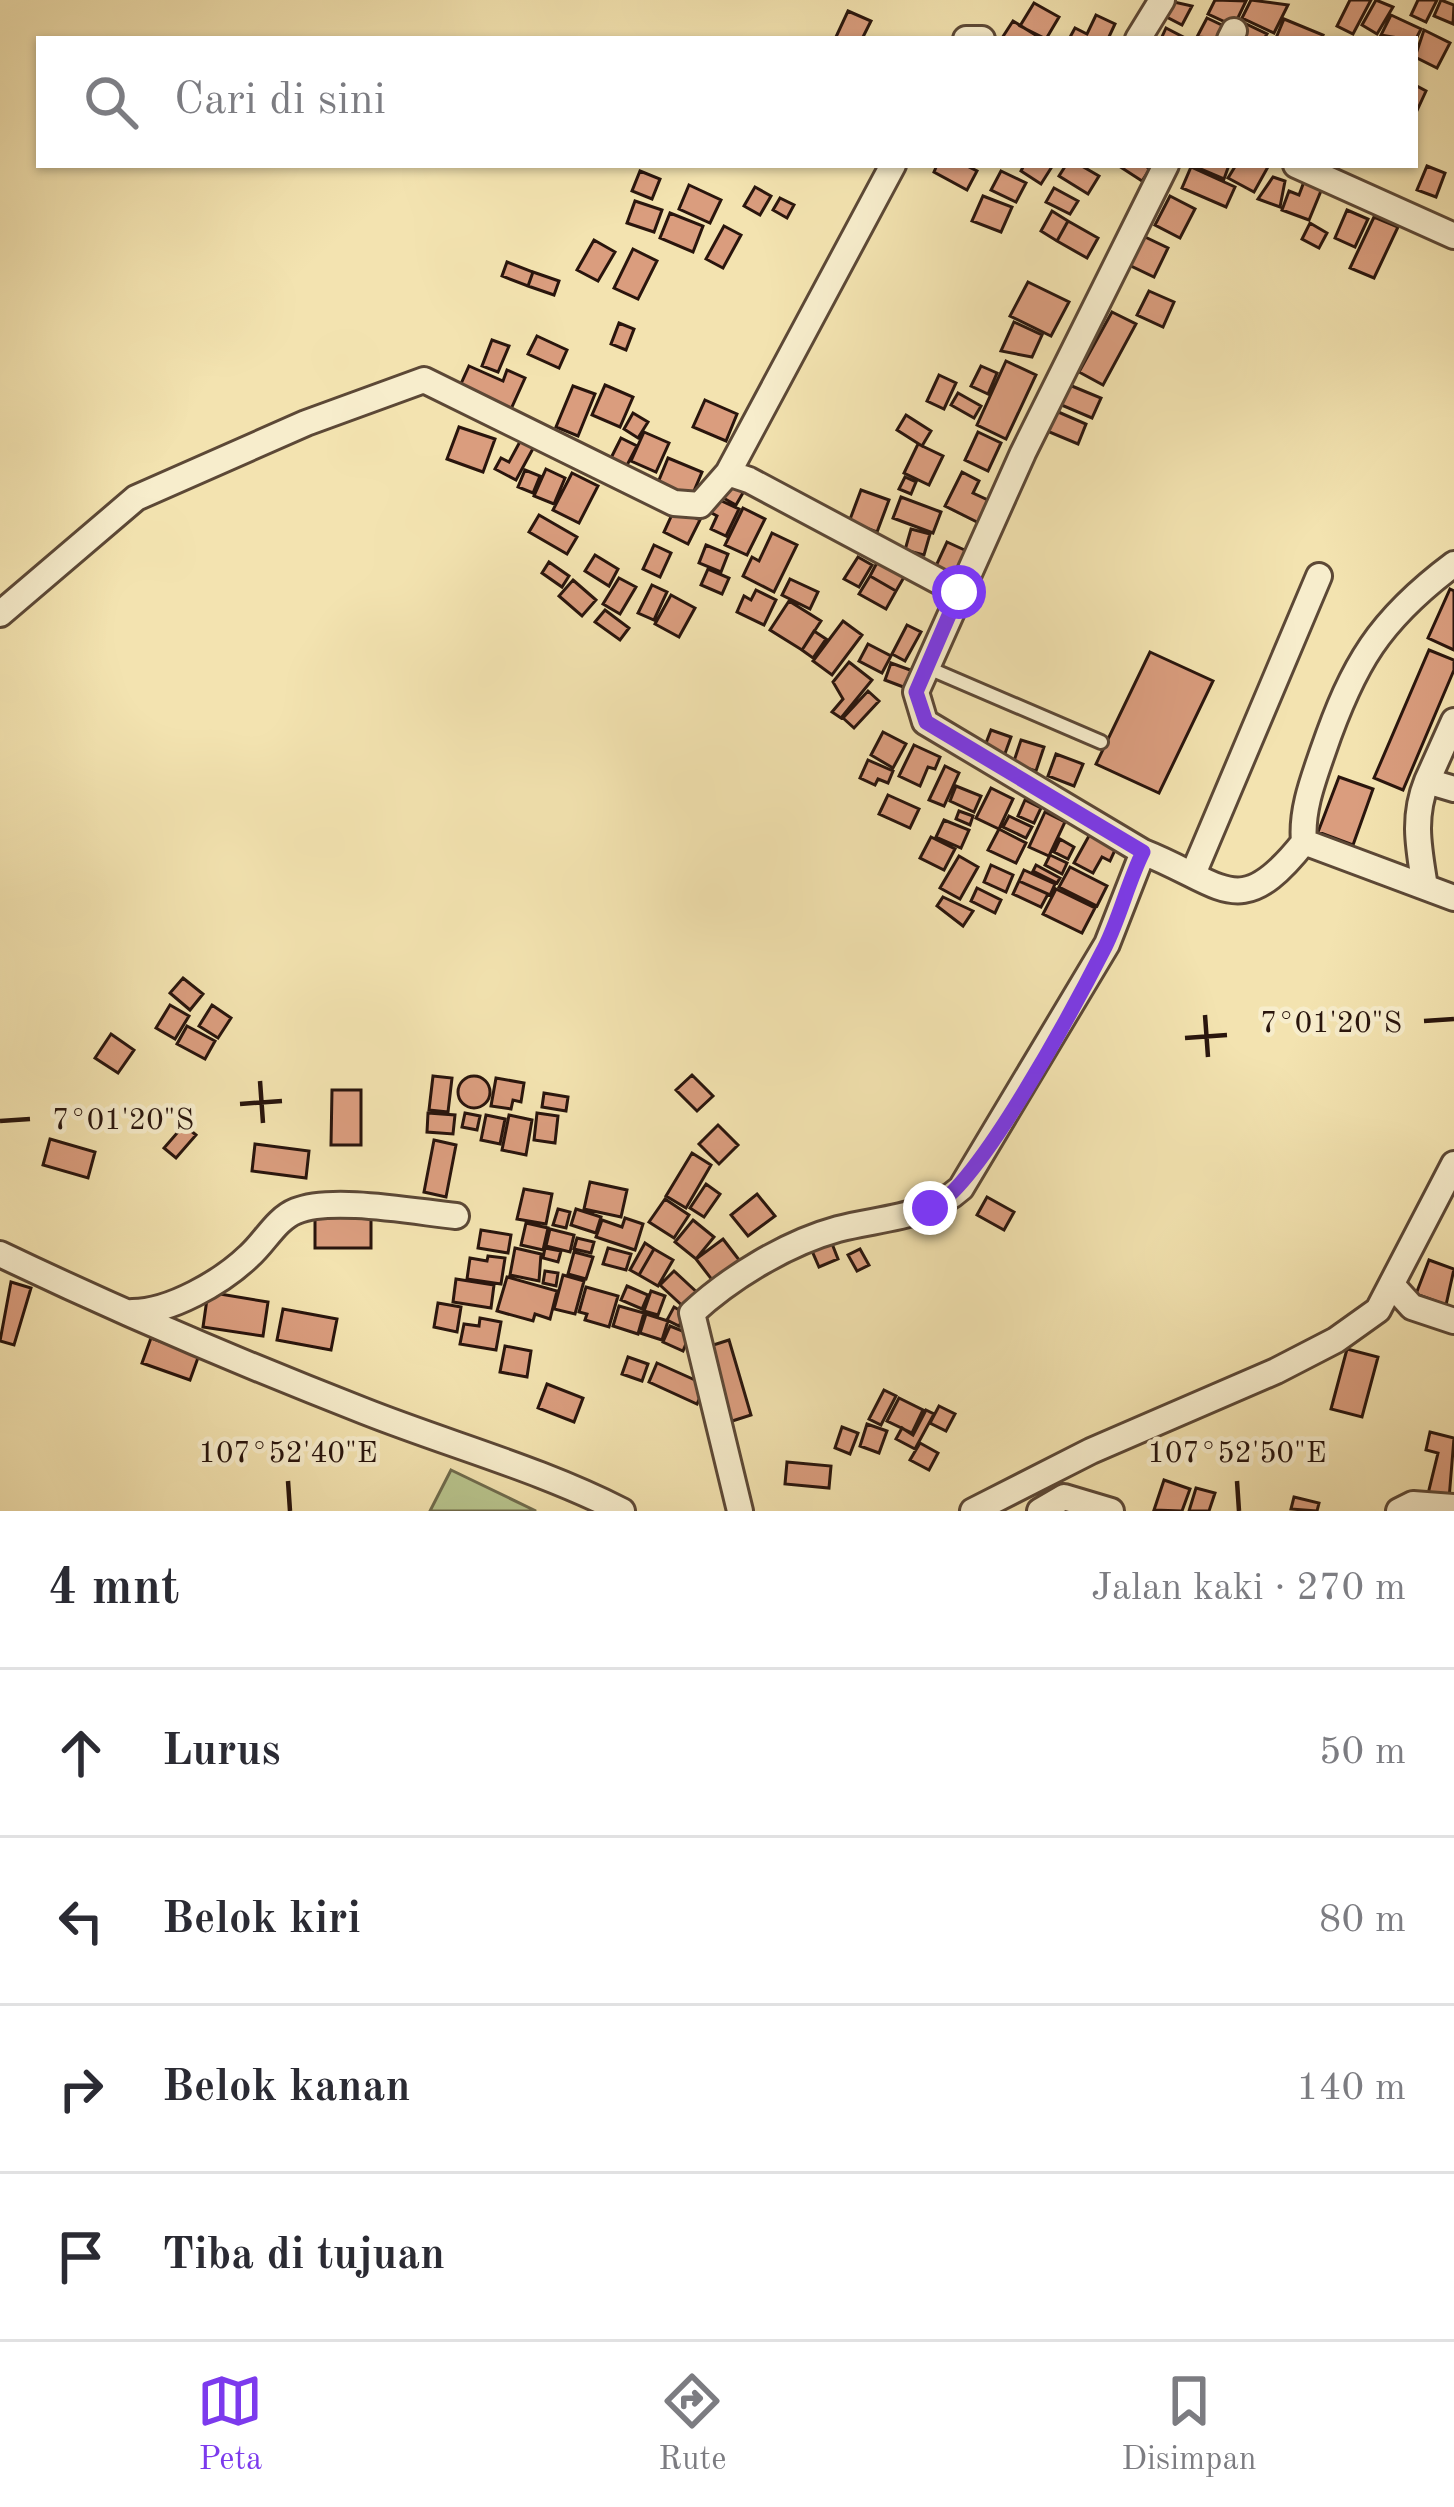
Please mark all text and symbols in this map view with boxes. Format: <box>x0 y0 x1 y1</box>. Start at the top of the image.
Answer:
search box <box>36 36 1418 168</box>
icon: search <box>78 69 144 135</box>
text: Cari di sini <box>174 79 386 124</box>
route start <box>932 565 986 619</box>
text: 7°01'20"S <box>1260 1009 1402 1039</box>
text: 7°01'20"S <box>52 1106 194 1136</box>
route end <box>903 1181 957 1235</box>
text: 107°52'40"E <box>199 1439 377 1469</box>
text: 107°52'50"E <box>1148 1439 1326 1469</box>
text: 4 mnt <box>48 1564 180 1615</box>
text: Jalan kaki · 270 m <box>1091 1569 1406 1608</box>
icon: ahead <box>48 1720 114 1786</box>
text: Lurus <box>162 1730 281 1775</box>
text: 50 m <box>1319 1733 1406 1772</box>
icon: left <box>48 1888 114 1954</box>
text: Belok kiri <box>162 1898 361 1943</box>
text: 80 m <box>1319 1901 1406 1940</box>
icon: right <box>48 2056 114 2122</box>
text: Belok kanan <box>162 2066 411 2111</box>
text: 140 m <box>1296 2069 1406 2108</box>
icon: arrive <box>48 2224 114 2290</box>
text: Tiba di tujuan <box>162 2234 445 2279</box>
tab: Peta <box>197 2368 263 2481</box>
tab: Rute <box>658 2368 726 2481</box>
tab: Disimpan <box>1121 2368 1257 2481</box>

